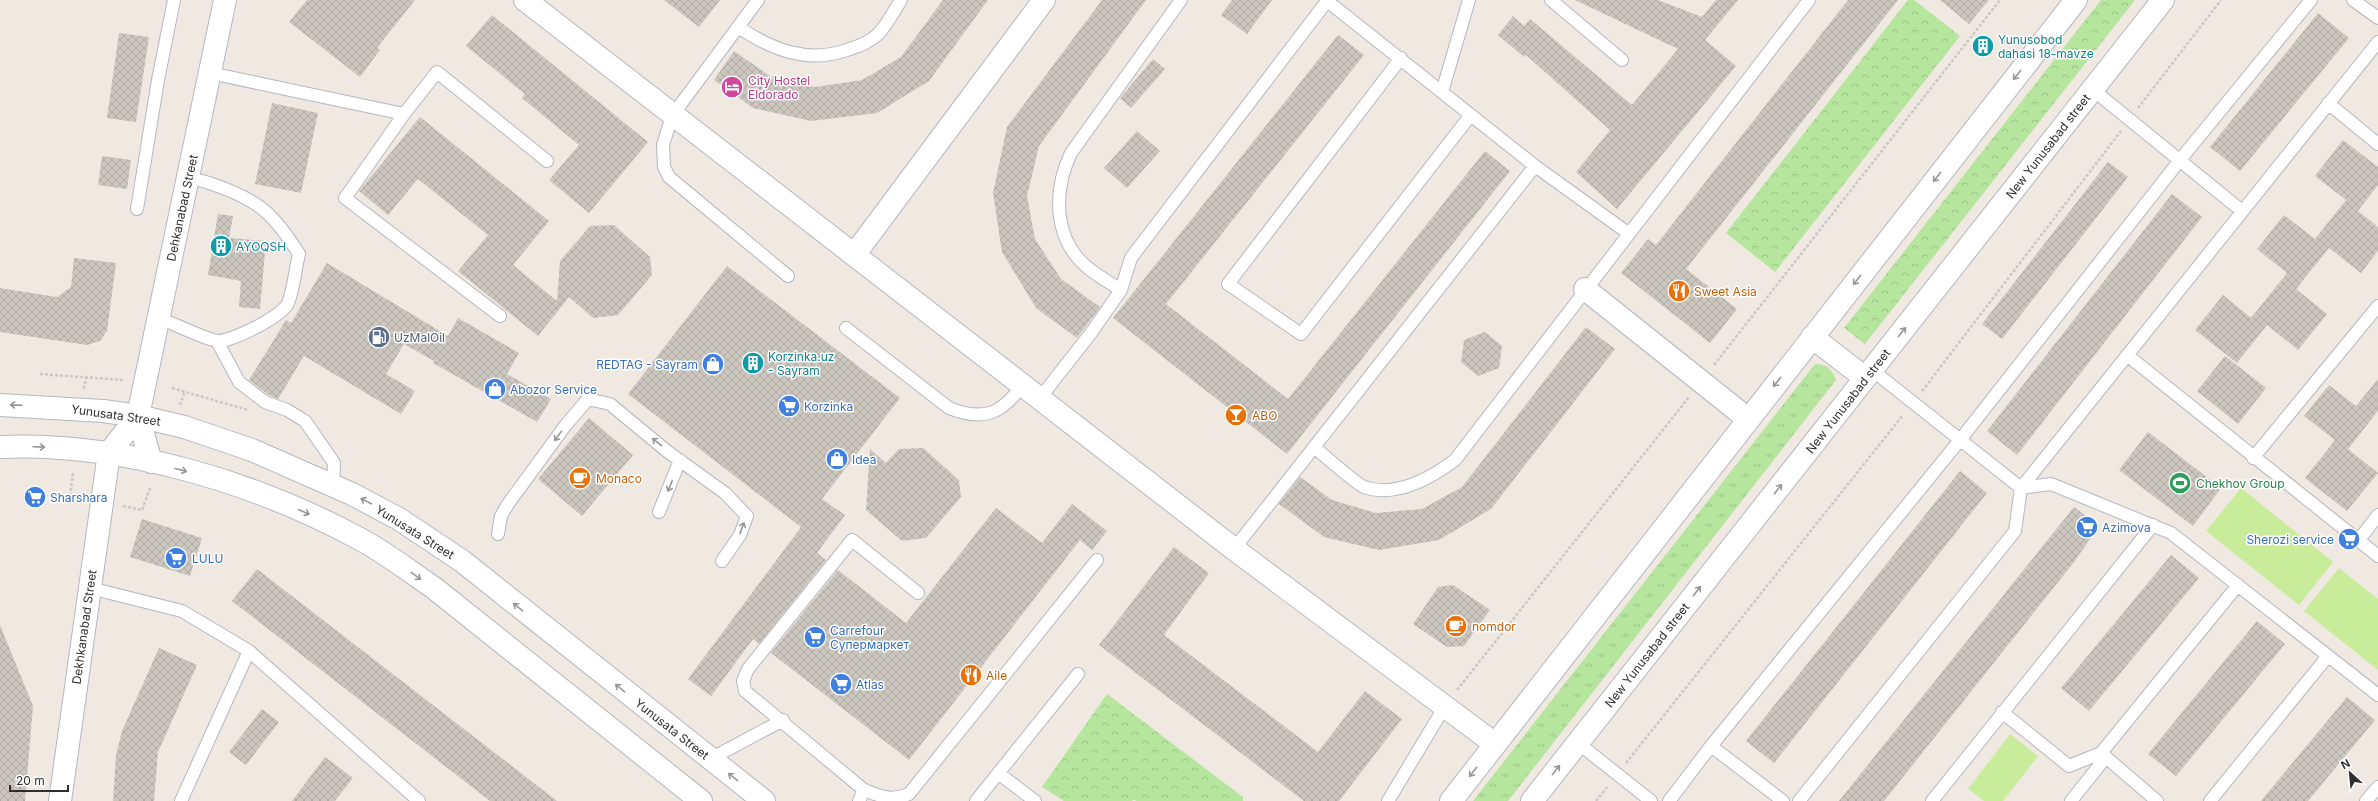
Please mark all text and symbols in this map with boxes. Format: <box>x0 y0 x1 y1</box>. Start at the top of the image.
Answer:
place label: Yunusobod dahasi 18-mavze <box>1998 32 2094 61</box>
building icon: Yunusobod dahasi 18-mavze <box>1970 33 1996 59</box>
one-way arrow <box>2013 69 2021 80</box>
place label: City Hostel Eldorado <box>748 73 810 102</box>
hotel icon: City Hostel Eldorado <box>719 74 745 100</box>
street label: New Yunusabad street <box>2003 91 2093 201</box>
street label: Dehkanabad Street <box>163 153 201 263</box>
one-way arrow <box>1933 172 1941 183</box>
building icon: AYOQSH <box>208 233 234 259</box>
place label: AYOQSH <box>236 239 286 254</box>
one-way arrow <box>1853 274 1861 285</box>
restaurant icon: Sweet Asia <box>1666 278 1692 304</box>
place label: Sweet Asia <box>1694 284 1757 299</box>
fuel station icon: UzMalOil <box>366 324 392 350</box>
one-way arrow <box>1897 327 1906 338</box>
place label: UzMalOil <box>394 330 445 345</box>
street label: New Yunusabad street <box>1803 346 1893 456</box>
place label: Korzinka.uz - Sayram <box>768 349 834 378</box>
building icon: Korzinka.uz - Sayram <box>740 350 766 376</box>
shop icon: REDTAG - Sayram <box>700 351 726 377</box>
place label: REDTAG - Sayram <box>596 357 698 372</box>
shop icon: Abozor Service <box>482 376 508 402</box>
one-way arrow <box>1773 377 1781 388</box>
place label: Abozor Service <box>510 382 597 397</box>
supermarket icon: Korzinka <box>776 393 802 419</box>
place label: Korzinka <box>804 399 853 414</box>
street label: Yunusata Street <box>70 401 162 429</box>
one-way arrow <box>10 402 23 409</box>
bar icon: ABO <box>1223 402 1249 428</box>
place label: ABO <box>1252 408 1277 423</box>
one-way arrow <box>554 430 562 441</box>
one-way arrow <box>651 438 662 447</box>
one-way arrow <box>32 444 45 451</box>
shop icon: Idea <box>824 446 850 472</box>
place label: Idea <box>852 452 876 467</box>
cafe icon: Monaco <box>567 465 593 491</box>
one-way arrow <box>174 467 187 474</box>
sports icon: Chekhov Group <box>2167 470 2193 496</box>
place label: Monaco <box>596 471 642 486</box>
place label: Chekhov Group <box>2196 476 2285 491</box>
one-way arrow <box>665 480 673 492</box>
supermarket icon: Sharshara <box>22 484 48 510</box>
one-way arrow <box>1774 484 1782 495</box>
place label: Sharshara <box>50 490 107 505</box>
one-way arrow <box>360 497 372 505</box>
street label: Yunusata Street <box>373 502 457 562</box>
one-way arrow <box>297 509 309 516</box>
supermarket icon: Azimova <box>2074 514 2100 540</box>
place label: Azimova <box>2102 520 2151 535</box>
one-way arrow <box>739 523 747 535</box>
supermarket icon: Sherozi service <box>2336 526 2362 552</box>
place label: Sherozi service <box>2246 532 2334 547</box>
supermarket icon: LULU <box>163 545 189 571</box>
place label: LULU <box>192 551 223 566</box>
street label: Dekhkanabad Street <box>69 569 99 685</box>
one-way arrow <box>411 572 422 580</box>
one-way arrow <box>1693 586 1702 597</box>
street label: New Yunusabad street <box>1602 600 1692 710</box>
one-way arrow <box>513 602 524 611</box>
cafe icon: nomdor <box>1443 613 1469 639</box>
place label: nomdor <box>1472 619 1516 634</box>
place label: Carrefour Супермаркет <box>830 623 909 652</box>
supermarket icon: Carrefour Супермаркет <box>802 624 828 650</box>
restaurant icon: Aile <box>958 662 984 688</box>
place label: Aile <box>986 668 1007 683</box>
supermarket icon: Atlas <box>828 671 854 697</box>
place label: Atlas <box>856 677 884 692</box>
one-way arrow <box>614 683 625 692</box>
street label: Yunusata Street <box>632 695 712 763</box>
north arrow <box>2330 753 2370 793</box>
text: N <box>2339 756 2352 772</box>
one-way arrow <box>1552 765 1561 776</box>
scale bar <box>10 767 68 793</box>
one-way arrow <box>1469 767 1477 778</box>
text: 20 m <box>16 773 45 788</box>
one-way arrow <box>727 773 738 781</box>

